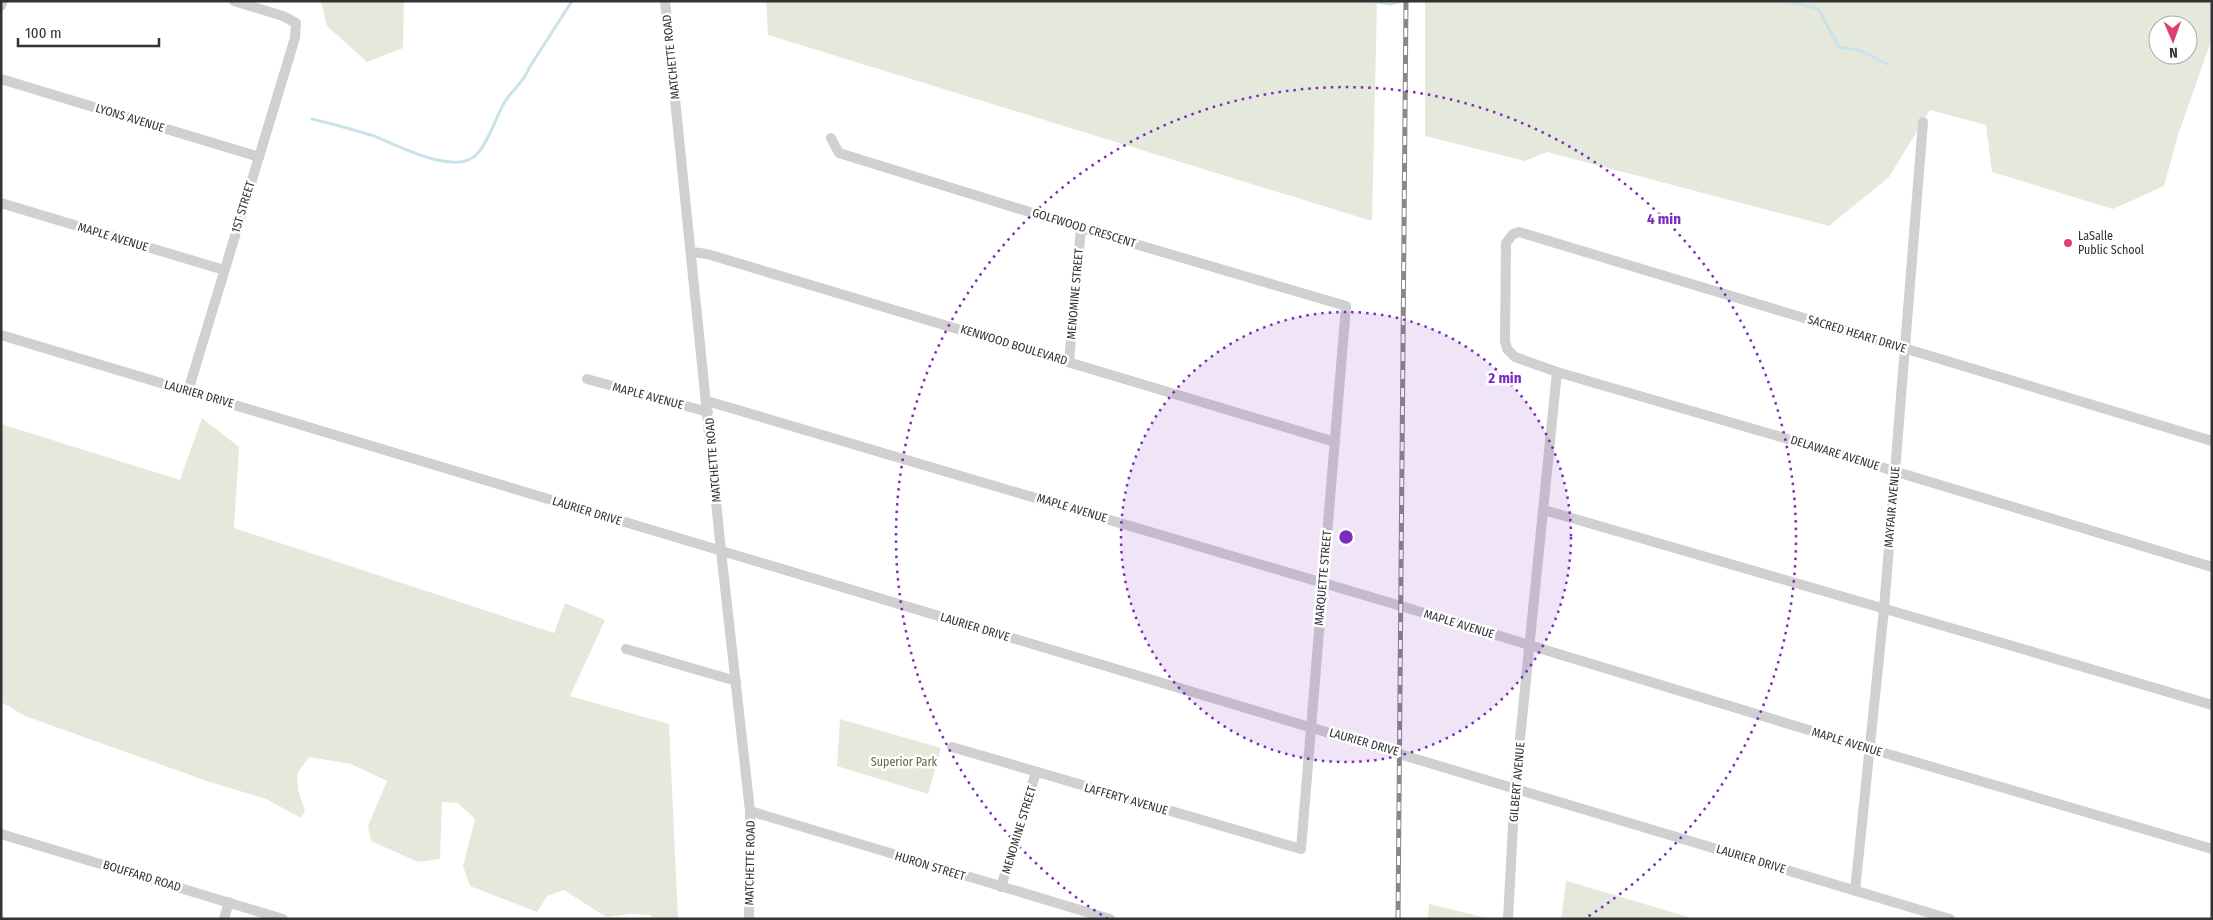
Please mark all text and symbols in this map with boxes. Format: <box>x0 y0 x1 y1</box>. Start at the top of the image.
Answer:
street label: MATCHETTE ROAD <box>660 14 682 100</box>
scale bar <box>18 15 159 47</box>
north arrow <box>2148 15 2198 65</box>
text: 100 m <box>25 24 62 42</box>
text: N <box>2169 44 2178 61</box>
street label: LYONS AVENUE <box>94 101 166 135</box>
street label: 1ST STREET <box>229 179 258 235</box>
street label: GOLFWOOD CRESCENT <box>1031 206 1138 251</box>
text: 4 min <box>1647 210 1681 228</box>
street label: MAPLE AVENUE <box>76 220 150 254</box>
place label: LaSalle Public School <box>2078 229 2144 257</box>
marker: LaSalle Public School <box>2062 237 2074 249</box>
street label: MENOMINE STREET <box>1064 248 1086 340</box>
street label: SACRED HEART DRIVE <box>1806 312 1908 356</box>
street label: KENWOOD BOULEVARD <box>959 322 1069 368</box>
text: 2 min <box>1487 369 1522 387</box>
street label: LAURIER DRIVE <box>163 377 236 411</box>
street label: MAPLE AVENUE <box>611 380 685 412</box>
street label: MATCHETTE ROAD <box>702 417 724 503</box>
street label: DELAWARE AVENUE <box>1789 433 1882 473</box>
street label: MAYFAIR AVENUE <box>1881 465 1903 548</box>
street label: MAPLE AVENUE <box>1035 491 1109 525</box>
street label: LAURIER DRIVE <box>551 494 624 528</box>
centre of rings <box>1337 528 1355 546</box>
street label: MARQUETTE STREET <box>1312 529 1334 626</box>
street label: MAPLE AVENUE <box>1422 607 1496 641</box>
street label: LAURIER DRIVE <box>939 610 1012 644</box>
street label: LAURIER DRIVE <box>1328 725 1401 759</box>
street label: MAPLE AVENUE <box>1810 725 1884 759</box>
street label: GILBERT AVENUE <box>1507 741 1527 822</box>
park label: Superior Park <box>871 755 938 769</box>
street label: LAFFERTY AVENUE <box>1083 780 1170 818</box>
street label: MENOMINE STREET <box>999 784 1039 876</box>
street label: MATCHETTE ROAD <box>742 820 758 906</box>
street label: LAURIER DRIVE <box>1715 842 1788 876</box>
street label: HURON STREET <box>893 849 967 883</box>
street label: BOUFFARD ROAD <box>101 857 183 895</box>

